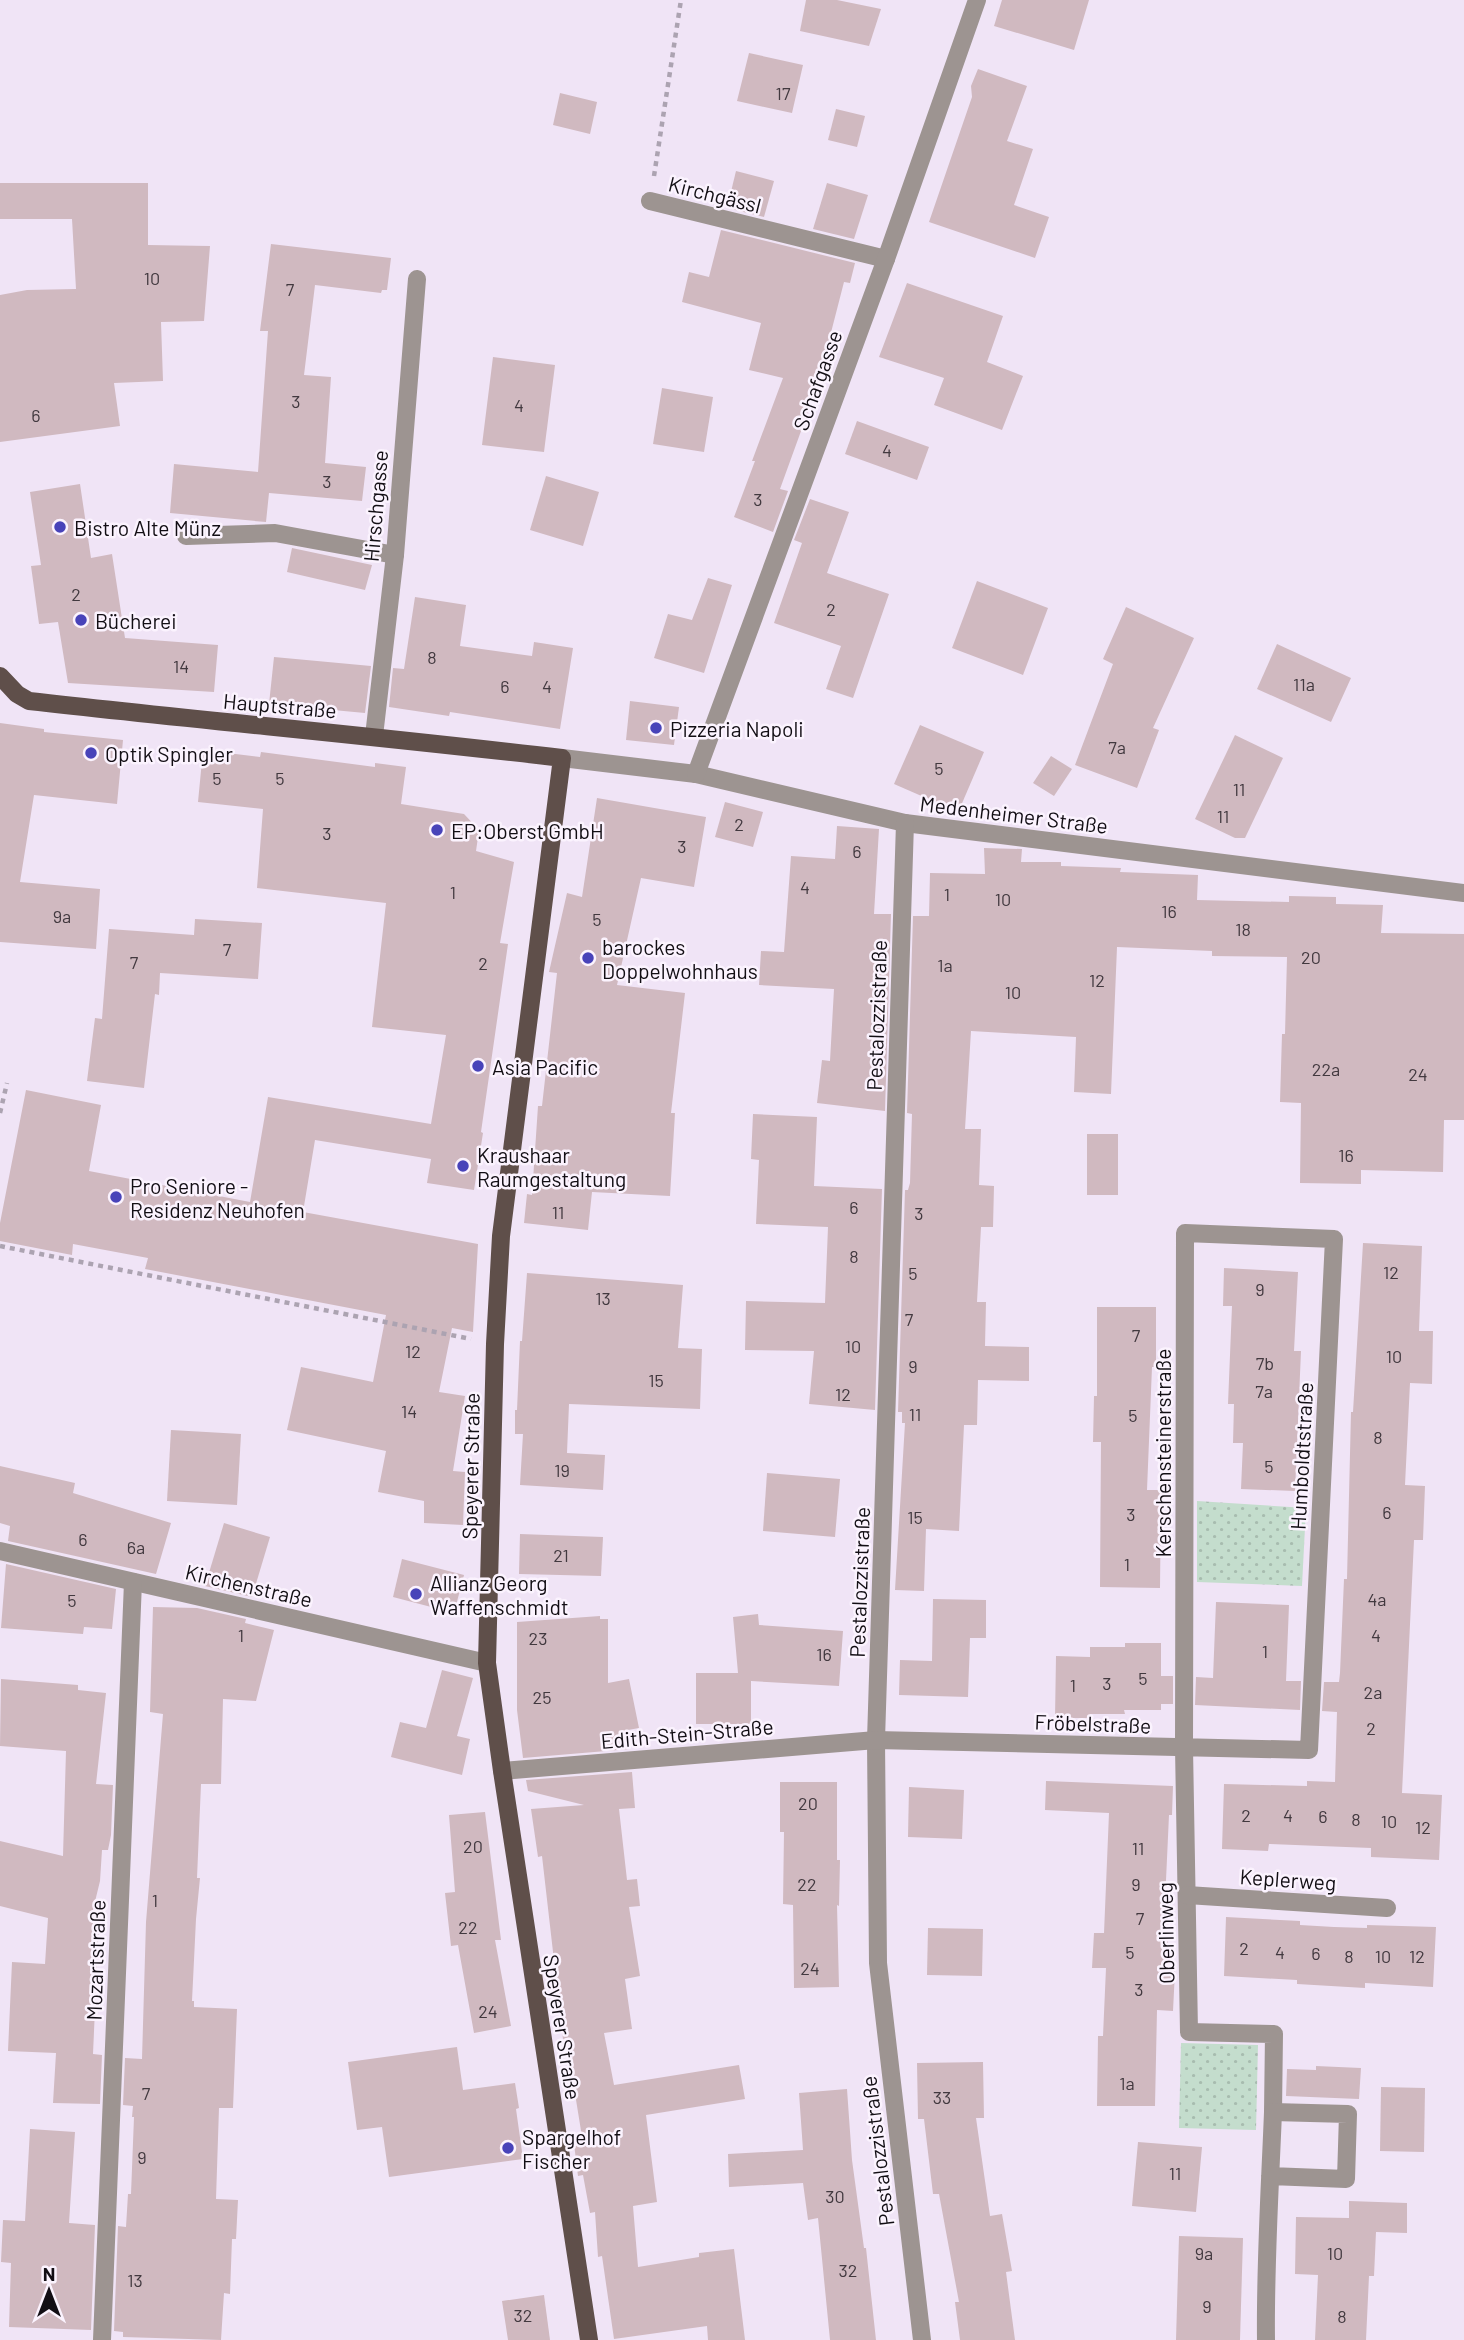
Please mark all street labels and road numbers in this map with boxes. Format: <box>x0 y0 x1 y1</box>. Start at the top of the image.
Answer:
street label: Kirchgässl <box>666 170 764 218</box>
street label: Schafgasse <box>787 326 847 434</box>
street label: Hirschgasse <box>358 449 392 563</box>
street label: Hauptstraße <box>222 688 338 722</box>
street label: Medenheimer Straße <box>919 790 1109 838</box>
street label: Pestalozzistraße <box>861 939 891 1091</box>
street label: Kerschensteinerstraße <box>1150 1349 1175 1557</box>
street label: Humboldtstraße <box>1285 1381 1317 1531</box>
street label: Speyerer Straße <box>456 1392 484 1540</box>
street label: Pestalozzistraße <box>844 1506 874 1658</box>
street label: Kirchenstraße <box>183 1558 315 1612</box>
street label: Fröbelstraße <box>1034 1708 1152 1738</box>
street label: Edith-Stein-Straße <box>600 1713 774 1753</box>
street label: Keplerweg <box>1239 1863 1337 1895</box>
street label: Oberlinweg <box>1152 1882 1178 1984</box>
street label: Mozartstraße <box>80 1899 110 2021</box>
street label: Speyerer Straße <box>539 1953 587 2101</box>
street label: Pestalozzistraße <box>855 2075 899 2227</box>

